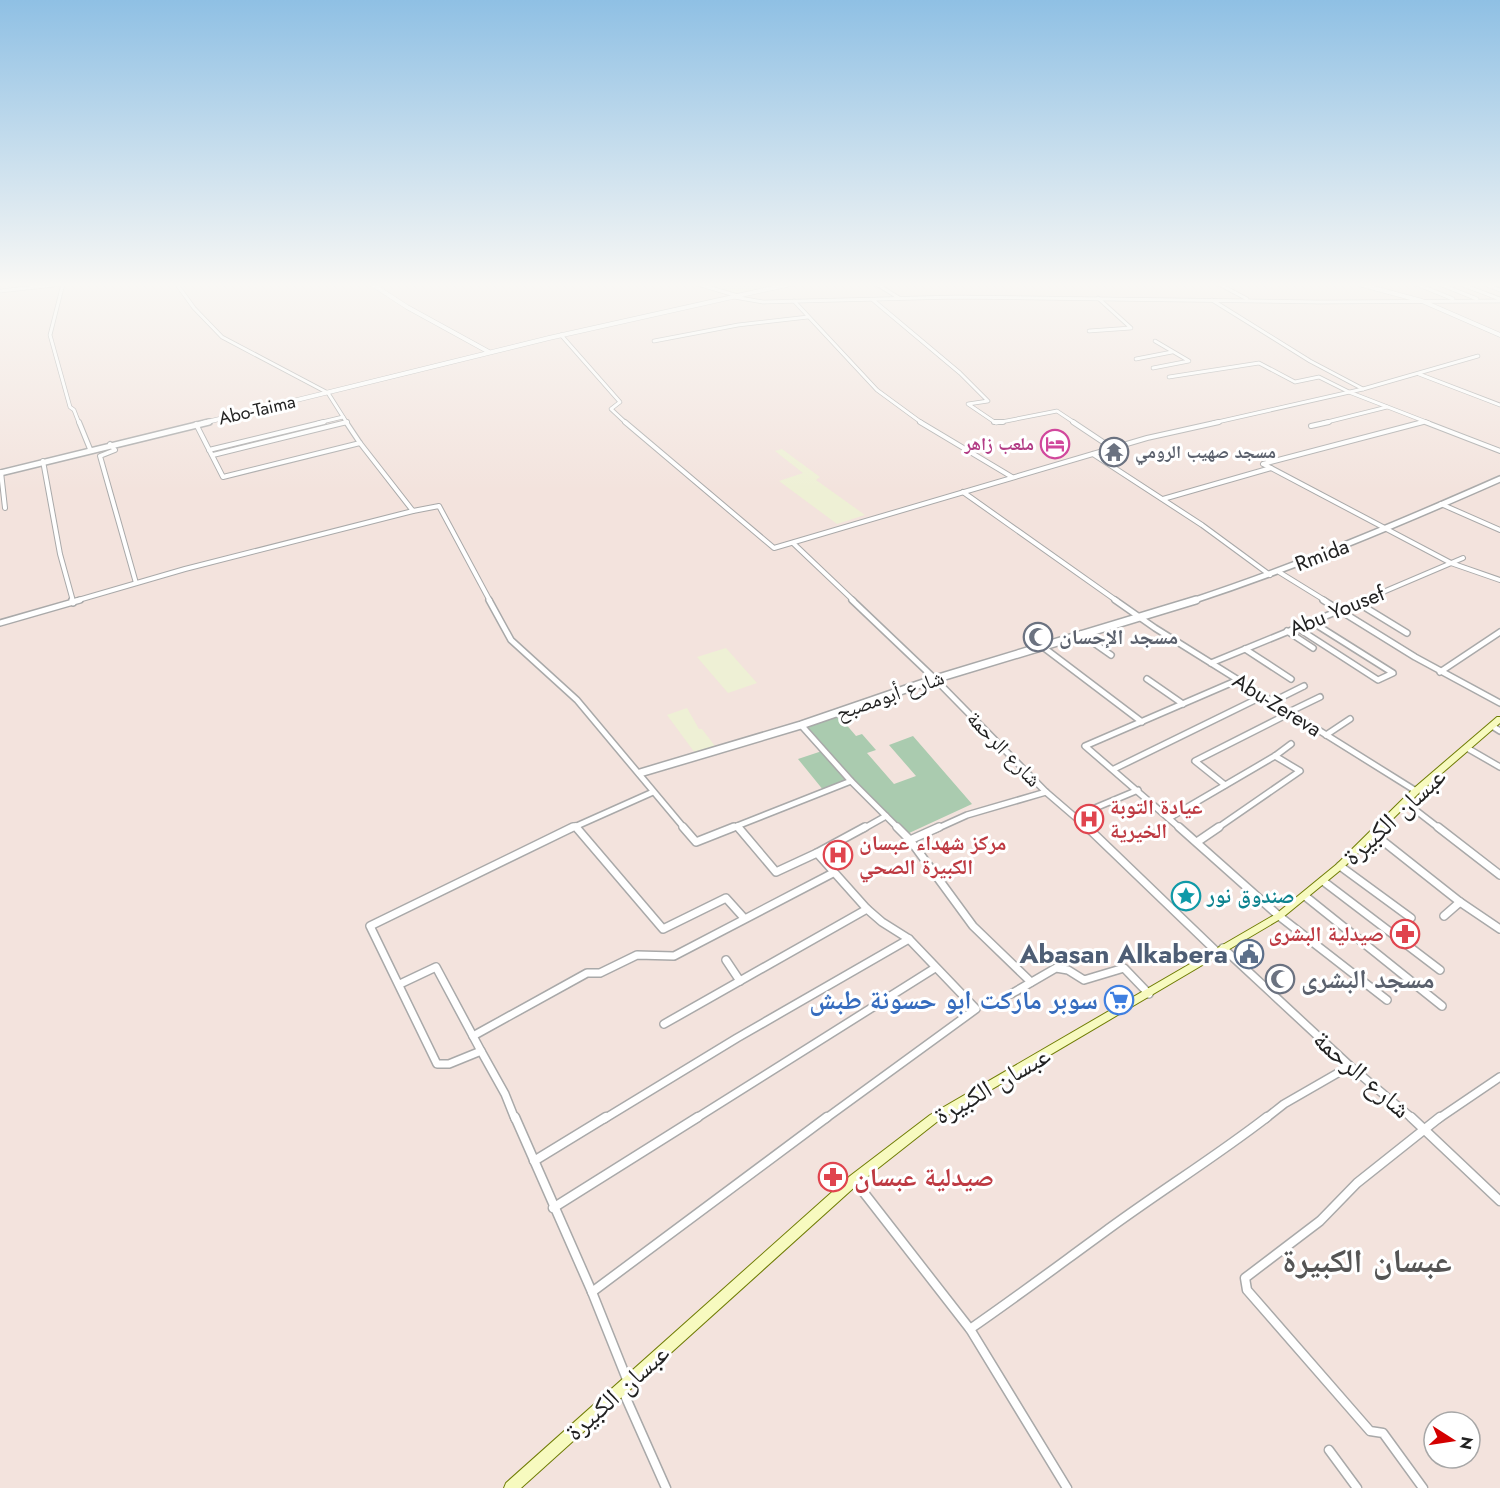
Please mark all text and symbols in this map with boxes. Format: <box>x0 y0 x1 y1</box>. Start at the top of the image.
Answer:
street label: Abo-Taima <box>216 389 298 431</box>
hotel icon: ملعب زاهر <box>1039 428 1071 460</box>
place label: ملعب زاهر <box>964 431 1034 457</box>
temple icon: مسجد صهيب الرومي <box>1098 436 1130 468</box>
place label: مسجد صهيب الرومي <box>1135 439 1276 466</box>
street label: Rmida <box>1291 531 1353 579</box>
street label: Abu Yousef <box>1285 578 1390 644</box>
mosque icon: مسجد الإحسان <box>1022 621 1054 653</box>
place label: مسجد الإحسان <box>1059 622 1178 652</box>
street label: شارع أبومصبح <box>832 662 948 728</box>
street label: Abu-Zereva <box>1227 666 1327 744</box>
street label: شارع الرحمة <box>960 704 1048 794</box>
street label: عبسان الكبيرة <box>1334 758 1454 874</box>
place label: عيادة التوبة الخيرية <box>1110 792 1203 846</box>
hospital icon: عيادة التوبة الخيرية <box>1073 803 1105 835</box>
place label: مركز شهداء عبسان الكبيرة الصحي <box>859 828 1006 883</box>
hospital icon: مركز شهداء عبسان الكبيرة الصحي <box>822 839 854 871</box>
place icon: صندوق نور <box>1170 880 1202 912</box>
place label: صندوق نور <box>1206 881 1294 911</box>
pharmacy icon: صيدلية البشرى <box>1389 918 1421 950</box>
place label: صيدلية البشرى <box>1268 919 1384 949</box>
place label: Abasan Alkabera <box>1018 935 1228 973</box>
public building icon: Abasan Alkabera <box>1233 938 1265 970</box>
place label: مسجد البشرى <box>1301 960 1434 998</box>
mosque icon: مسجد البشرى <box>1264 963 1296 995</box>
place label: سوبر ماركت ابو حسونة طبش <box>809 981 1098 1019</box>
supermarket icon: سوبر ماركت ابو حسونة طبش <box>1103 984 1135 1016</box>
street label: شارع الرحمة <box>1305 1021 1419 1127</box>
street label: عبسان الكبيرة <box>927 1036 1057 1134</box>
place label: صيدلية عبسان <box>854 1158 994 1196</box>
pharmacy icon: صيدلية عبسان <box>817 1161 849 1193</box>
district label: عبسان الكبيرة <box>1282 1237 1452 1284</box>
street label: عبسان الكبيرة <box>556 1335 678 1449</box>
north arrow <box>1422 1410 1482 1470</box>
text: N <box>1454 1434 1479 1452</box>

